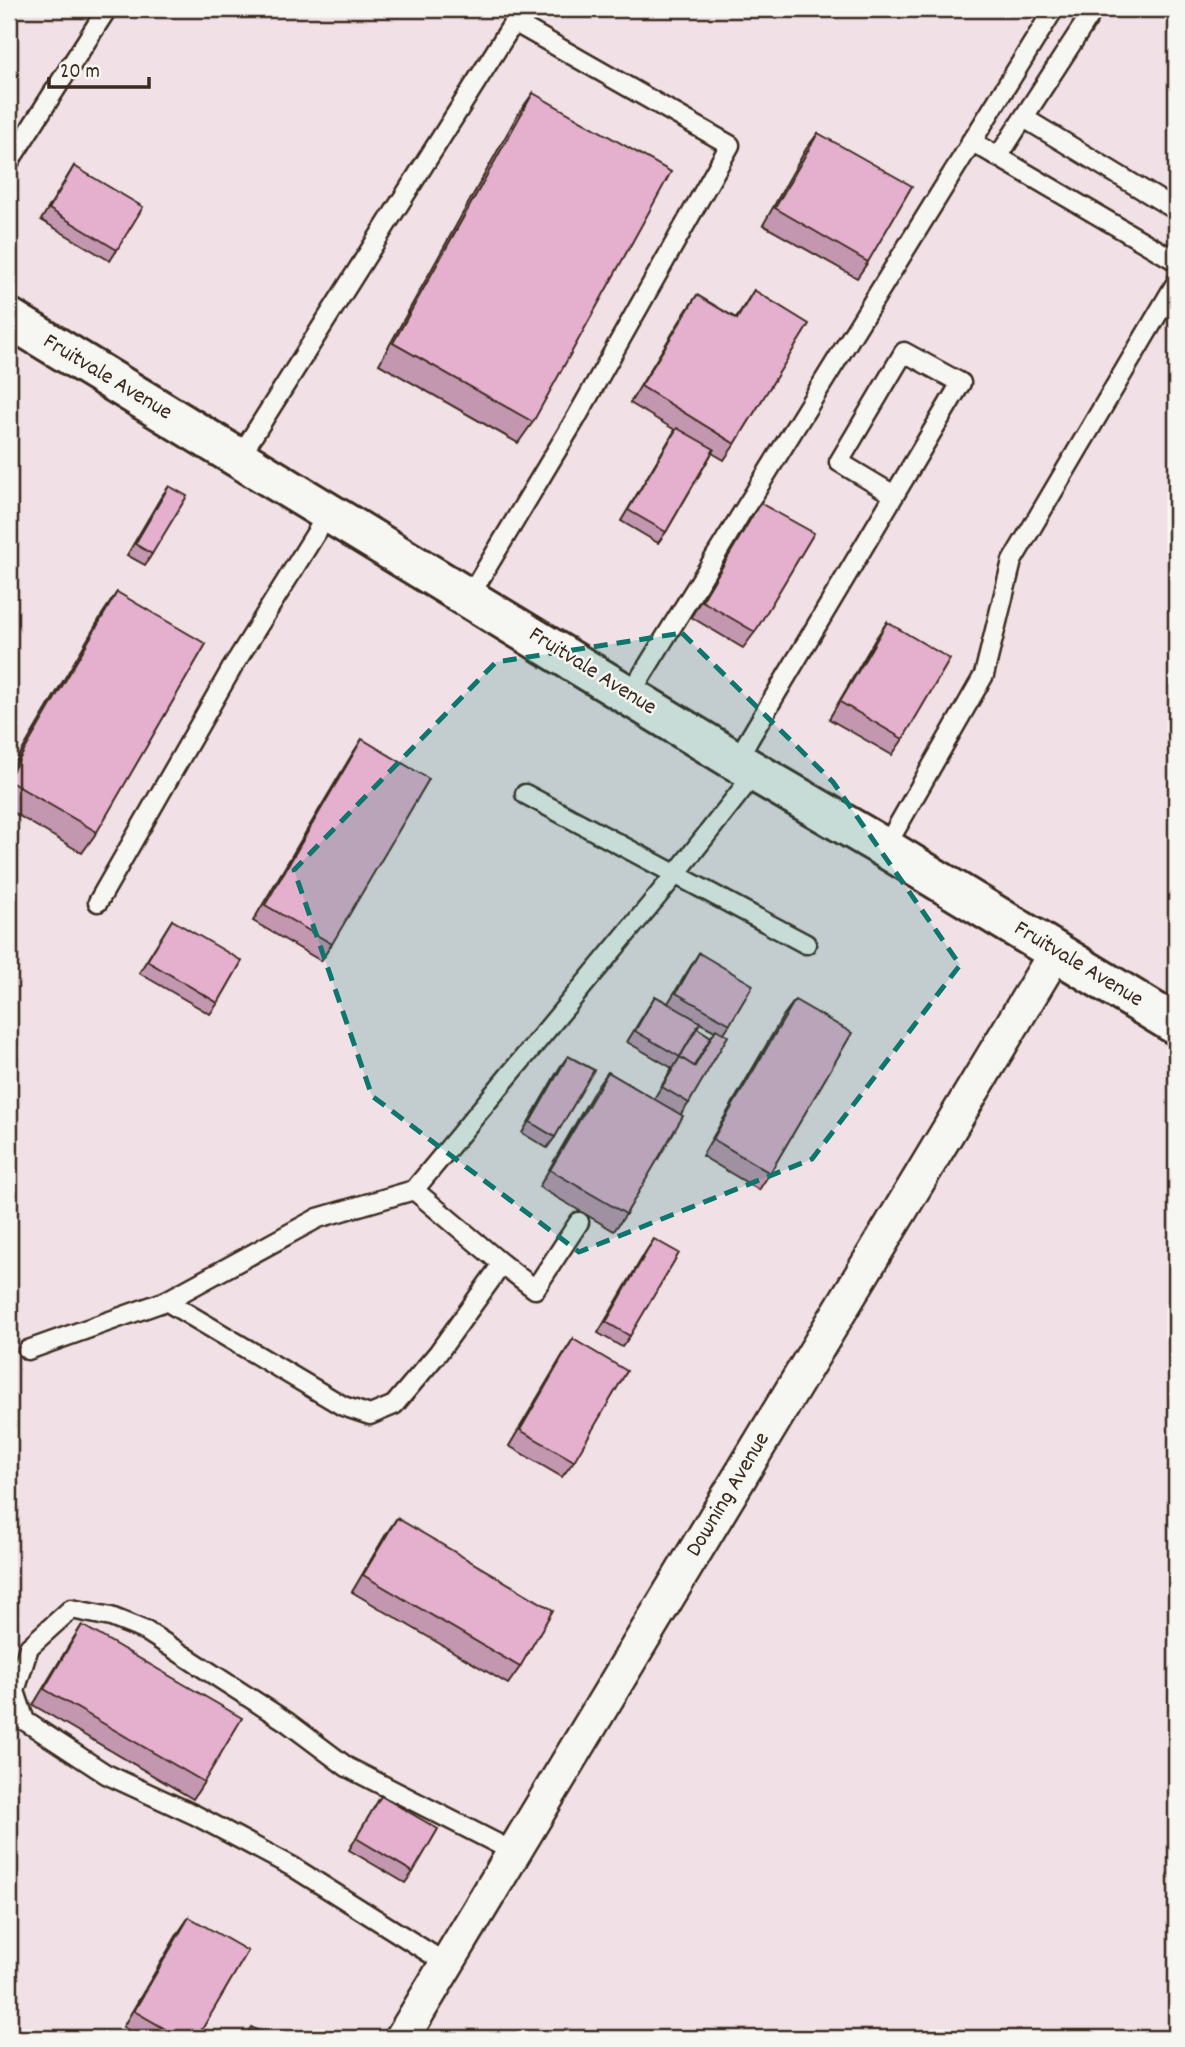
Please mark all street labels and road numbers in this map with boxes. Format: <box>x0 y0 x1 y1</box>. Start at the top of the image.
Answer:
street label: Fruitvale Avenue <box>36 326 178 430</box>
street label: Fruitvale Avenue <box>522 619 662 725</box>
street label: Fruitvale Avenue <box>1007 913 1149 1017</box>
street label: Downing Avenue <box>679 1426 779 1564</box>

